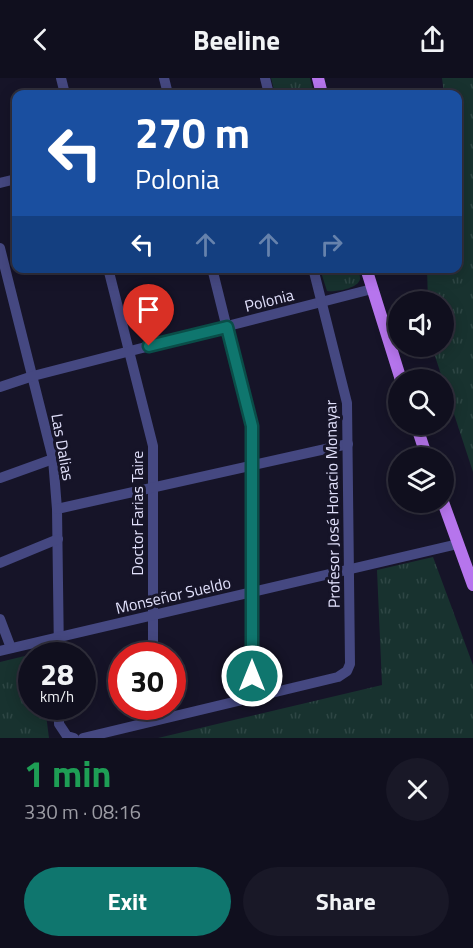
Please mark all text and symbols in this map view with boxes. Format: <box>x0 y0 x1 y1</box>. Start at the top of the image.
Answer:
text: Beeline <box>193 19 280 60</box>
icon: back <box>24 23 57 56</box>
icon: share <box>416 23 449 56</box>
text: 270 m <box>135 100 250 164</box>
icon: left <box>36 114 114 192</box>
text: Polonia <box>135 158 220 199</box>
icon: left <box>126 228 159 261</box>
icon: ahead <box>189 228 222 261</box>
icon: ahead <box>252 228 285 261</box>
icon: right <box>315 228 348 261</box>
street label: Polonia <box>242 282 296 318</box>
pin <box>123 284 174 346</box>
map controls <box>388 291 454 513</box>
button: sound <box>388 291 454 357</box>
icon: arrive <box>132 293 165 326</box>
button: search <box>388 369 454 435</box>
street label: Profesor José Horacio Monayar <box>318 399 346 608</box>
street label: Las Dalias <box>45 412 81 482</box>
button: layers <box>388 447 454 513</box>
street label: Doctor Farias Taire <box>125 451 149 575</box>
street label: Monseñor Sueldo <box>113 570 233 620</box>
speed limit sign: 30 <box>108 642 186 720</box>
position arrow <box>220 644 284 708</box>
text: 28 <box>40 651 74 697</box>
text: km/h <box>40 685 74 708</box>
text: 1 min <box>24 746 111 801</box>
button: close <box>386 758 449 821</box>
text: 330 m · 08:16 <box>24 796 141 827</box>
button: Exit <box>24 867 231 936</box>
button: Share <box>243 867 449 936</box>

